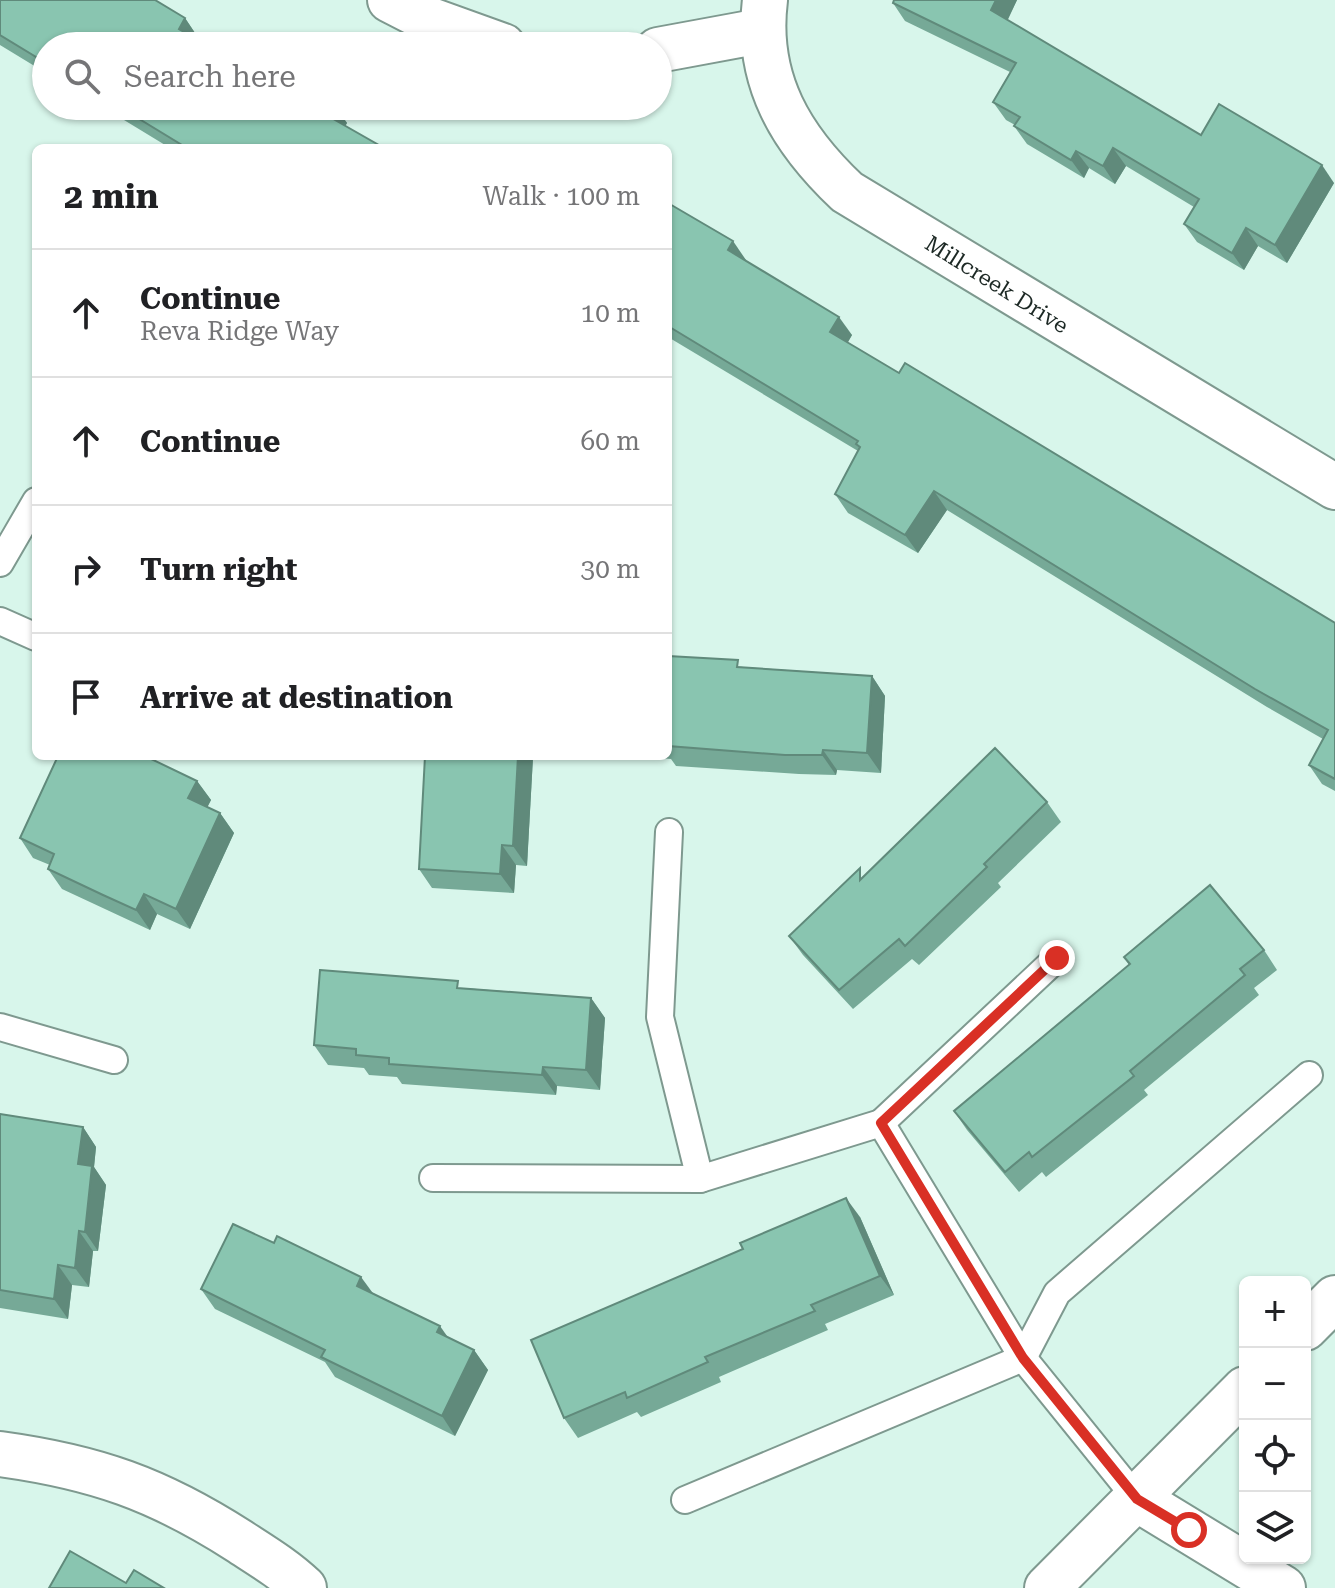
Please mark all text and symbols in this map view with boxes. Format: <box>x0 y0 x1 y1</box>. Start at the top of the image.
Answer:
search box <box>32 32 672 120</box>
icon: search <box>60 54 104 98</box>
text: Search here <box>124 59 296 94</box>
text: 2 min <box>64 176 159 216</box>
text: Walk · 100 m <box>482 181 640 211</box>
street label: Millcreek Drive <box>921 230 1073 338</box>
text: Continue <box>140 281 280 316</box>
icon: ahead <box>64 291 108 335</box>
text: 10 m <box>581 298 640 328</box>
text: Reva Ridge Way <box>140 316 339 346</box>
icon: ahead <box>64 419 108 463</box>
text: Continue <box>140 424 280 459</box>
text: 60 m <box>581 426 640 456</box>
icon: right <box>64 547 108 591</box>
text: Turn right <box>140 552 297 587</box>
text: 30 m <box>581 554 640 584</box>
icon: arrive <box>64 675 108 719</box>
text: Arrive at destination <box>140 680 453 715</box>
route end <box>1039 940 1075 976</box>
map controls <box>1239 1276 1311 1564</box>
button: + <box>1239 1276 1311 1348</box>
button: − <box>1239 1348 1311 1420</box>
button: locate <box>1239 1420 1311 1492</box>
button: layers <box>1239 1492 1311 1564</box>
route start <box>1171 1512 1207 1548</box>

